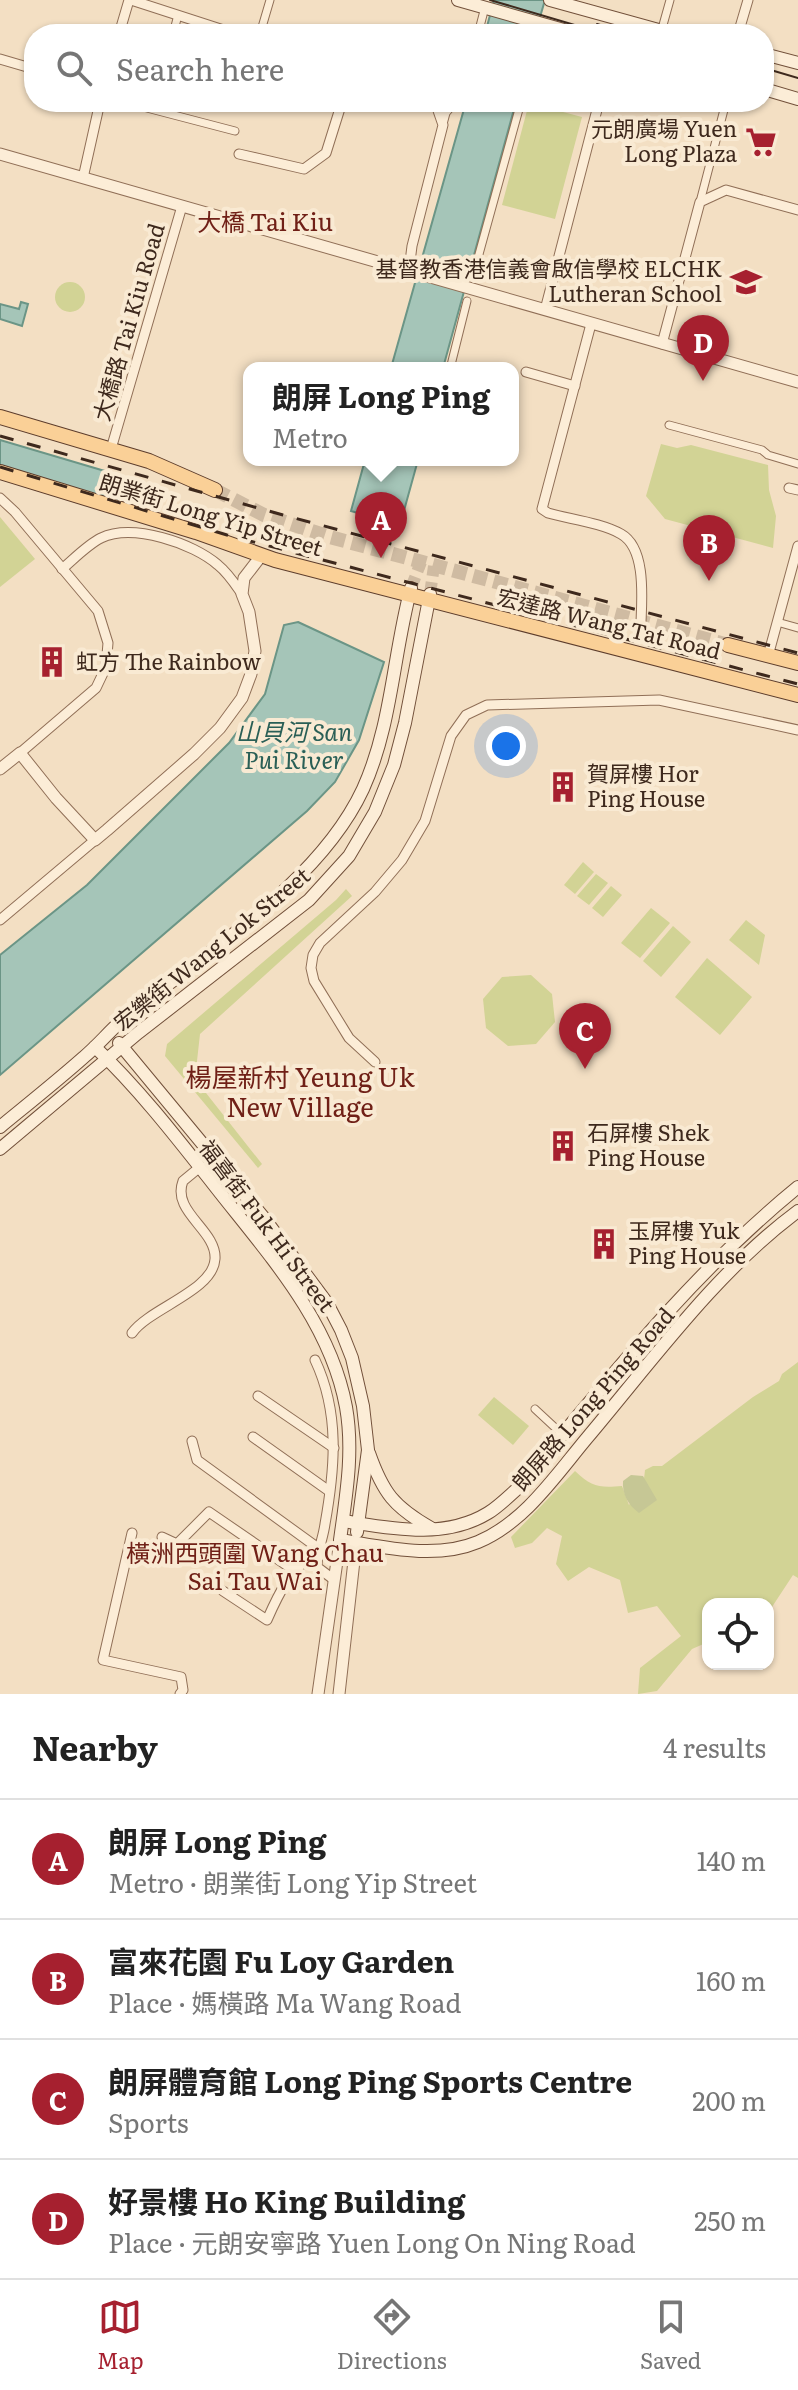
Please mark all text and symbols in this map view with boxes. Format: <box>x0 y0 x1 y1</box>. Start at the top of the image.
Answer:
search box <box>24 24 774 112</box>
icon: search <box>52 46 96 90</box>
text: Search here <box>116 46 284 90</box>
place label: 元朗廣場 Yuen Long Plaza <box>591 111 737 169</box>
supermarket icon: 元朗廣場 Yuen Long Plaza <box>744 125 778 159</box>
district label: 大橋 Tai Kiu <box>197 203 333 238</box>
street label: 大橋路 Tai Kiu Road <box>84 219 172 424</box>
place label: 基督教香港信義會啟信學校 ELCHK Lutheran School <box>375 251 722 309</box>
school or university icon: 基督教香港信義會啟信學校 ELCHK Lutheran School <box>729 265 763 299</box>
pin: D <box>677 315 729 381</box>
popup <box>243 362 519 466</box>
text: 朗屏 Long Ping <box>272 373 490 417</box>
text: Metro <box>272 417 348 456</box>
street label: 朗業街 Long Yip Street <box>96 464 327 563</box>
pin: A <box>355 492 407 558</box>
pin: B <box>683 515 735 581</box>
street label: 宏達路 Wang Tat Road <box>494 579 725 666</box>
place label: 虹方 The Rainbow <box>76 644 261 677</box>
building icon: 虹方 The Rainbow <box>35 645 69 679</box>
water label: 山貝河 San Pui River <box>236 713 352 776</box>
your location <box>486 726 526 766</box>
place label: 賀屏樓 Hor Ping House <box>587 756 705 814</box>
building icon: 賀屏樓 Hor Ping House <box>546 770 580 804</box>
street label: 宏樂街 Wang Lok Street <box>106 858 316 1038</box>
pin: C <box>559 1003 611 1069</box>
district label: 楊屋新村 Yeung Uk New Village <box>185 1056 416 1125</box>
place label: 石屏樓 Shek Ping House <box>587 1115 710 1173</box>
building icon: 石屏樓 Shek Ping House <box>546 1129 580 1163</box>
street label: 福喜街 Fuk Hi Street <box>192 1132 344 1318</box>
place label: 玉屏樓 Yuk Ping House <box>628 1213 746 1271</box>
building icon: 玉屏樓 Yuk Ping House <box>587 1227 621 1261</box>
street label: 朗屏路 Long Ping Road <box>503 1299 681 1497</box>
district label: 橫洲西頭圍 Wang Chau Sai Tau Wai <box>126 1534 384 1597</box>
map controls <box>702 1598 774 1670</box>
button: locate <box>702 1598 774 1670</box>
text: Nearby <box>32 1721 158 1771</box>
text: 4 results <box>663 1727 766 1766</box>
text: 朗屏 Long Ping <box>108 1818 326 1862</box>
text: A <box>48 1840 68 1879</box>
text: 140 m <box>697 1840 766 1879</box>
text: Metro · 朗業街 Long Yip Street <box>108 1862 477 1901</box>
text: 富來花園 Fu Loy Garden <box>108 1938 454 1982</box>
text: B <box>49 1960 67 1999</box>
text: 160 m <box>696 1960 766 1999</box>
text: Place · 媽橫路 Ma Wang Road <box>108 1982 461 2021</box>
text: 朗屏體育館 Long Ping Sports Centre <box>108 2058 632 2102</box>
text: C <box>49 2080 67 2119</box>
text: 200 m <box>692 2080 766 2119</box>
text: Sports <box>108 2102 189 2141</box>
text: 好景樓 Ho King Building <box>108 2178 465 2222</box>
text: D <box>48 2200 68 2239</box>
text: 250 m <box>694 2200 766 2239</box>
text: Place · 元朗安寧路 Yuen Long On Ning Road <box>108 2222 636 2261</box>
tab: Map <box>97 2295 144 2376</box>
tab: Directions <box>337 2295 447 2376</box>
tab: Saved <box>640 2295 701 2376</box>

